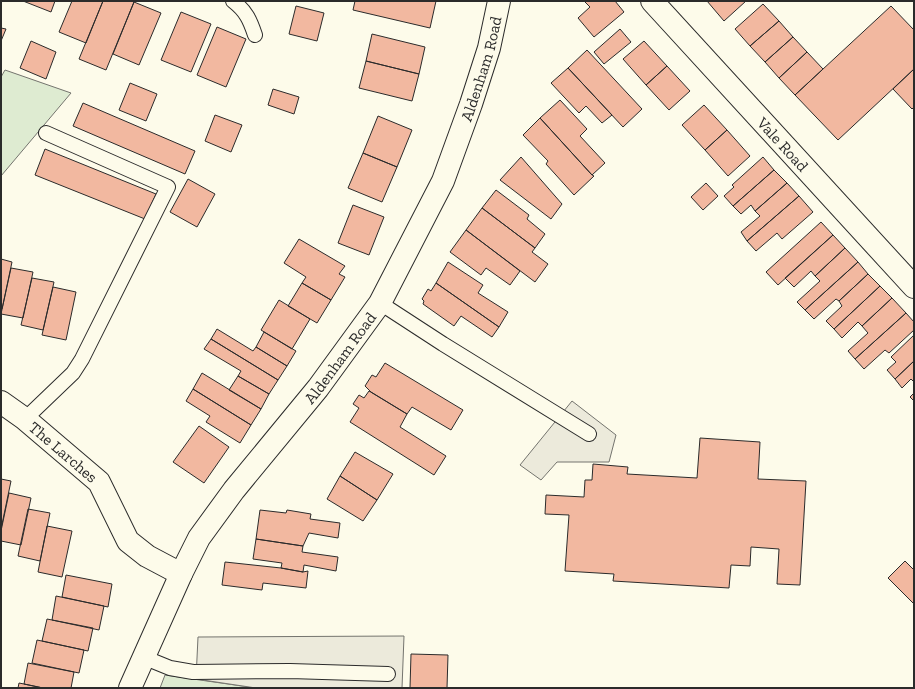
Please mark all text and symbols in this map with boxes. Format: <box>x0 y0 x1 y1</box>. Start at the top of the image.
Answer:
street label: Aldenham Road <box>456 14 505 124</box>
street label: Vale Road <box>753 112 813 175</box>
street label: Aldenham Road <box>300 308 380 407</box>
street label: The Larches <box>25 417 102 486</box>

